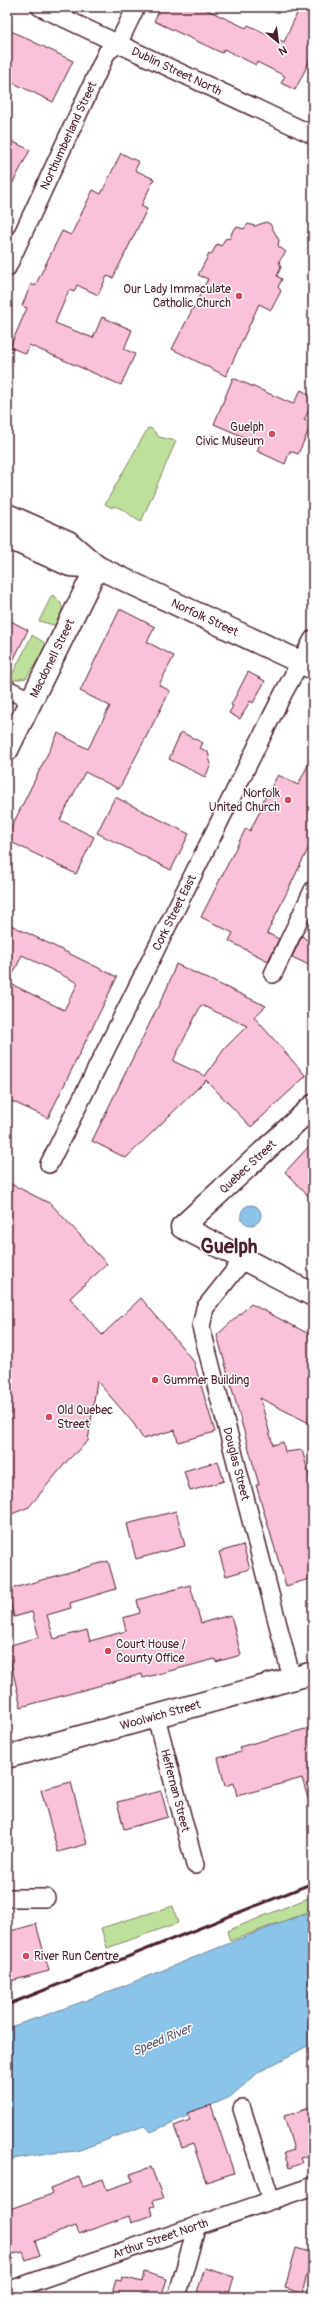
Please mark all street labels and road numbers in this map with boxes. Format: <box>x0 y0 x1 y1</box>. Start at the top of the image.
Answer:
street label: Dublin Street North <box>129 43 225 99</box>
street label: Northumberland Street <box>37 79 100 192</box>
street label: Norfolk Street <box>169 595 241 640</box>
street label: Macdonell Street <box>26 616 78 700</box>
street label: Cork Street East <box>149 872 200 953</box>
street label: Quebec Street <box>216 1137 280 1197</box>
street label: Douglas Street <box>220 1426 253 1502</box>
street label: Woolwich Street <box>118 1697 203 1733</box>
street label: Heffernan Street <box>157 1747 194 1834</box>
street label: Arthur Street North <box>110 2215 210 2262</box>

